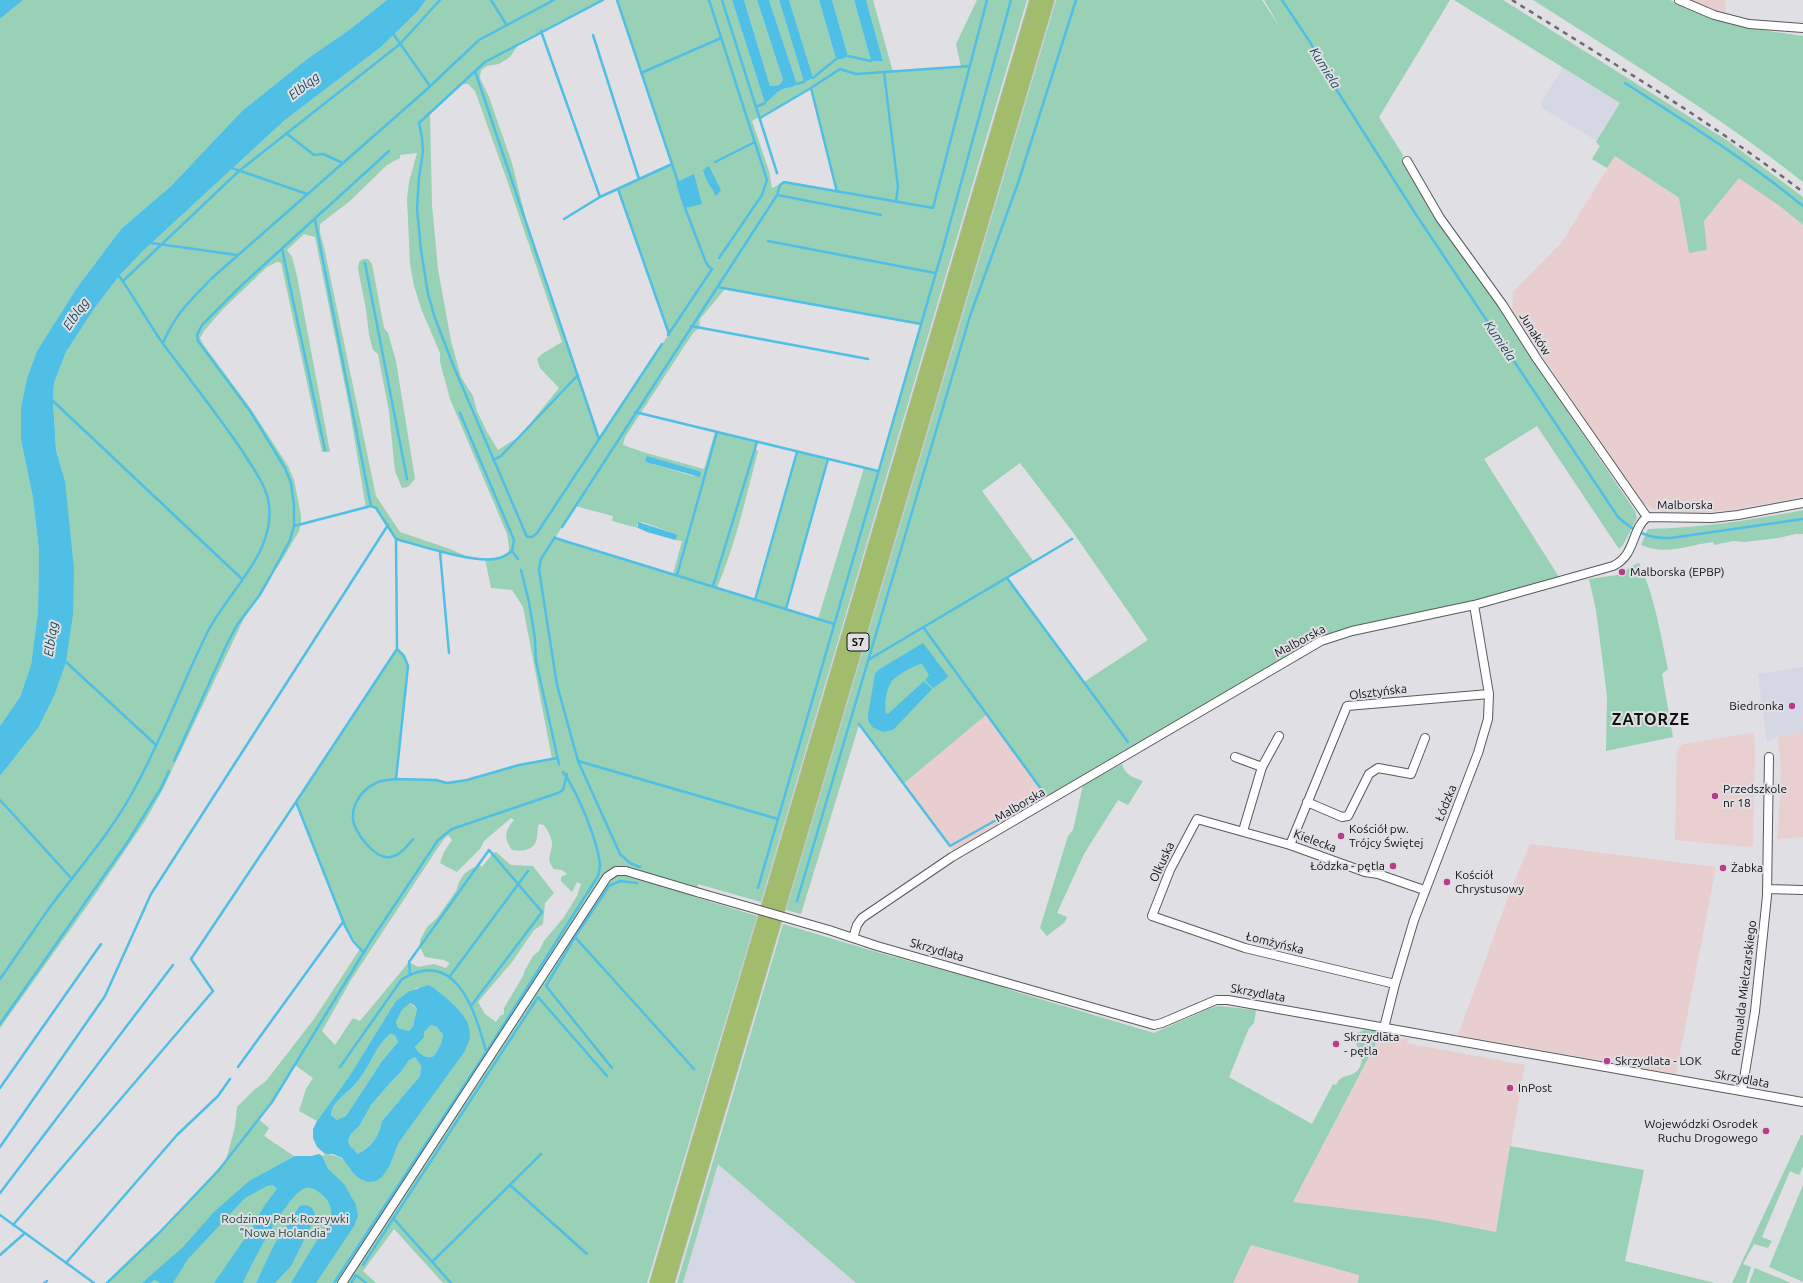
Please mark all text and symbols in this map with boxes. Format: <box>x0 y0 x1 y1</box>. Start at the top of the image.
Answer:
water label: Kumiela <box>1306 44 1344 92</box>
water label: Elbląg <box>285 69 323 103</box>
water label: Elbląg <box>59 295 93 333</box>
street label: Junaków <box>1516 310 1554 358</box>
water label: Kumiela <box>1481 318 1519 364</box>
street label: Malborska <box>1657 498 1713 512</box>
place label: Malborska (EPBP) <box>1630 565 1725 579</box>
marker: Malborska (EPBP) <box>1617 567 1627 577</box>
water label: Elbląg <box>41 620 61 658</box>
street label: Malborska <box>1272 622 1328 660</box>
road number: S7 <box>847 633 869 651</box>
street label: Olsztyńska <box>1348 681 1408 703</box>
place label: Biedronka <box>1729 699 1784 713</box>
marker: Biedronka <box>1787 701 1797 711</box>
district label: ZATORZE <box>1612 710 1690 730</box>
place label: Przedszkole nr 18 <box>1723 782 1787 810</box>
street label: Łódzka <box>1432 783 1460 823</box>
street label: Malborska <box>992 785 1048 825</box>
marker: Przedszkole nr 18 <box>1710 791 1720 801</box>
place label: Kościół pw. Trójcy Świętej <box>1349 822 1423 850</box>
street label: Kielecka <box>1292 827 1338 855</box>
marker: Kościół pw. Trójcy Świętej <box>1336 831 1346 841</box>
street label: Olkuska <box>1146 840 1178 884</box>
place label: Łódzka - pętla <box>1310 859 1385 873</box>
marker: Łódzka - pętla <box>1388 861 1398 871</box>
place label: Żabka <box>1731 861 1763 875</box>
marker: Żabka <box>1718 863 1728 873</box>
place label: Kościół Chrystusowy <box>1455 868 1524 896</box>
marker: Kościół Chrystusowy <box>1442 877 1452 887</box>
street label: Romualda Mielczarskiego <box>1729 919 1759 1057</box>
street label: Łomżyńska <box>1244 929 1306 957</box>
street label: Skrzydlata <box>908 935 966 965</box>
street label: Skrzydlata <box>1229 981 1287 1005</box>
place label: Skrzydlata - pętla <box>1344 1030 1399 1058</box>
marker: Skrzydlata - pętla <box>1331 1039 1341 1049</box>
place label: Skrzydlata - LOK <box>1615 1054 1702 1068</box>
marker: Skrzydlata - LOK <box>1602 1056 1612 1066</box>
street label: Skrzydlata <box>1713 1067 1771 1091</box>
place label: InPost <box>1518 1081 1552 1095</box>
marker: InPost <box>1505 1083 1515 1093</box>
place label: Wojewódzki Osrodek Ruchu Drogowego <box>1644 1117 1758 1145</box>
marker: Wojewódzki Osrodek Ruchu Drogowego <box>1761 1126 1771 1136</box>
park label: Rodzinny Park Rozrywki "Nowa Holandia" <box>221 1212 349 1240</box>

